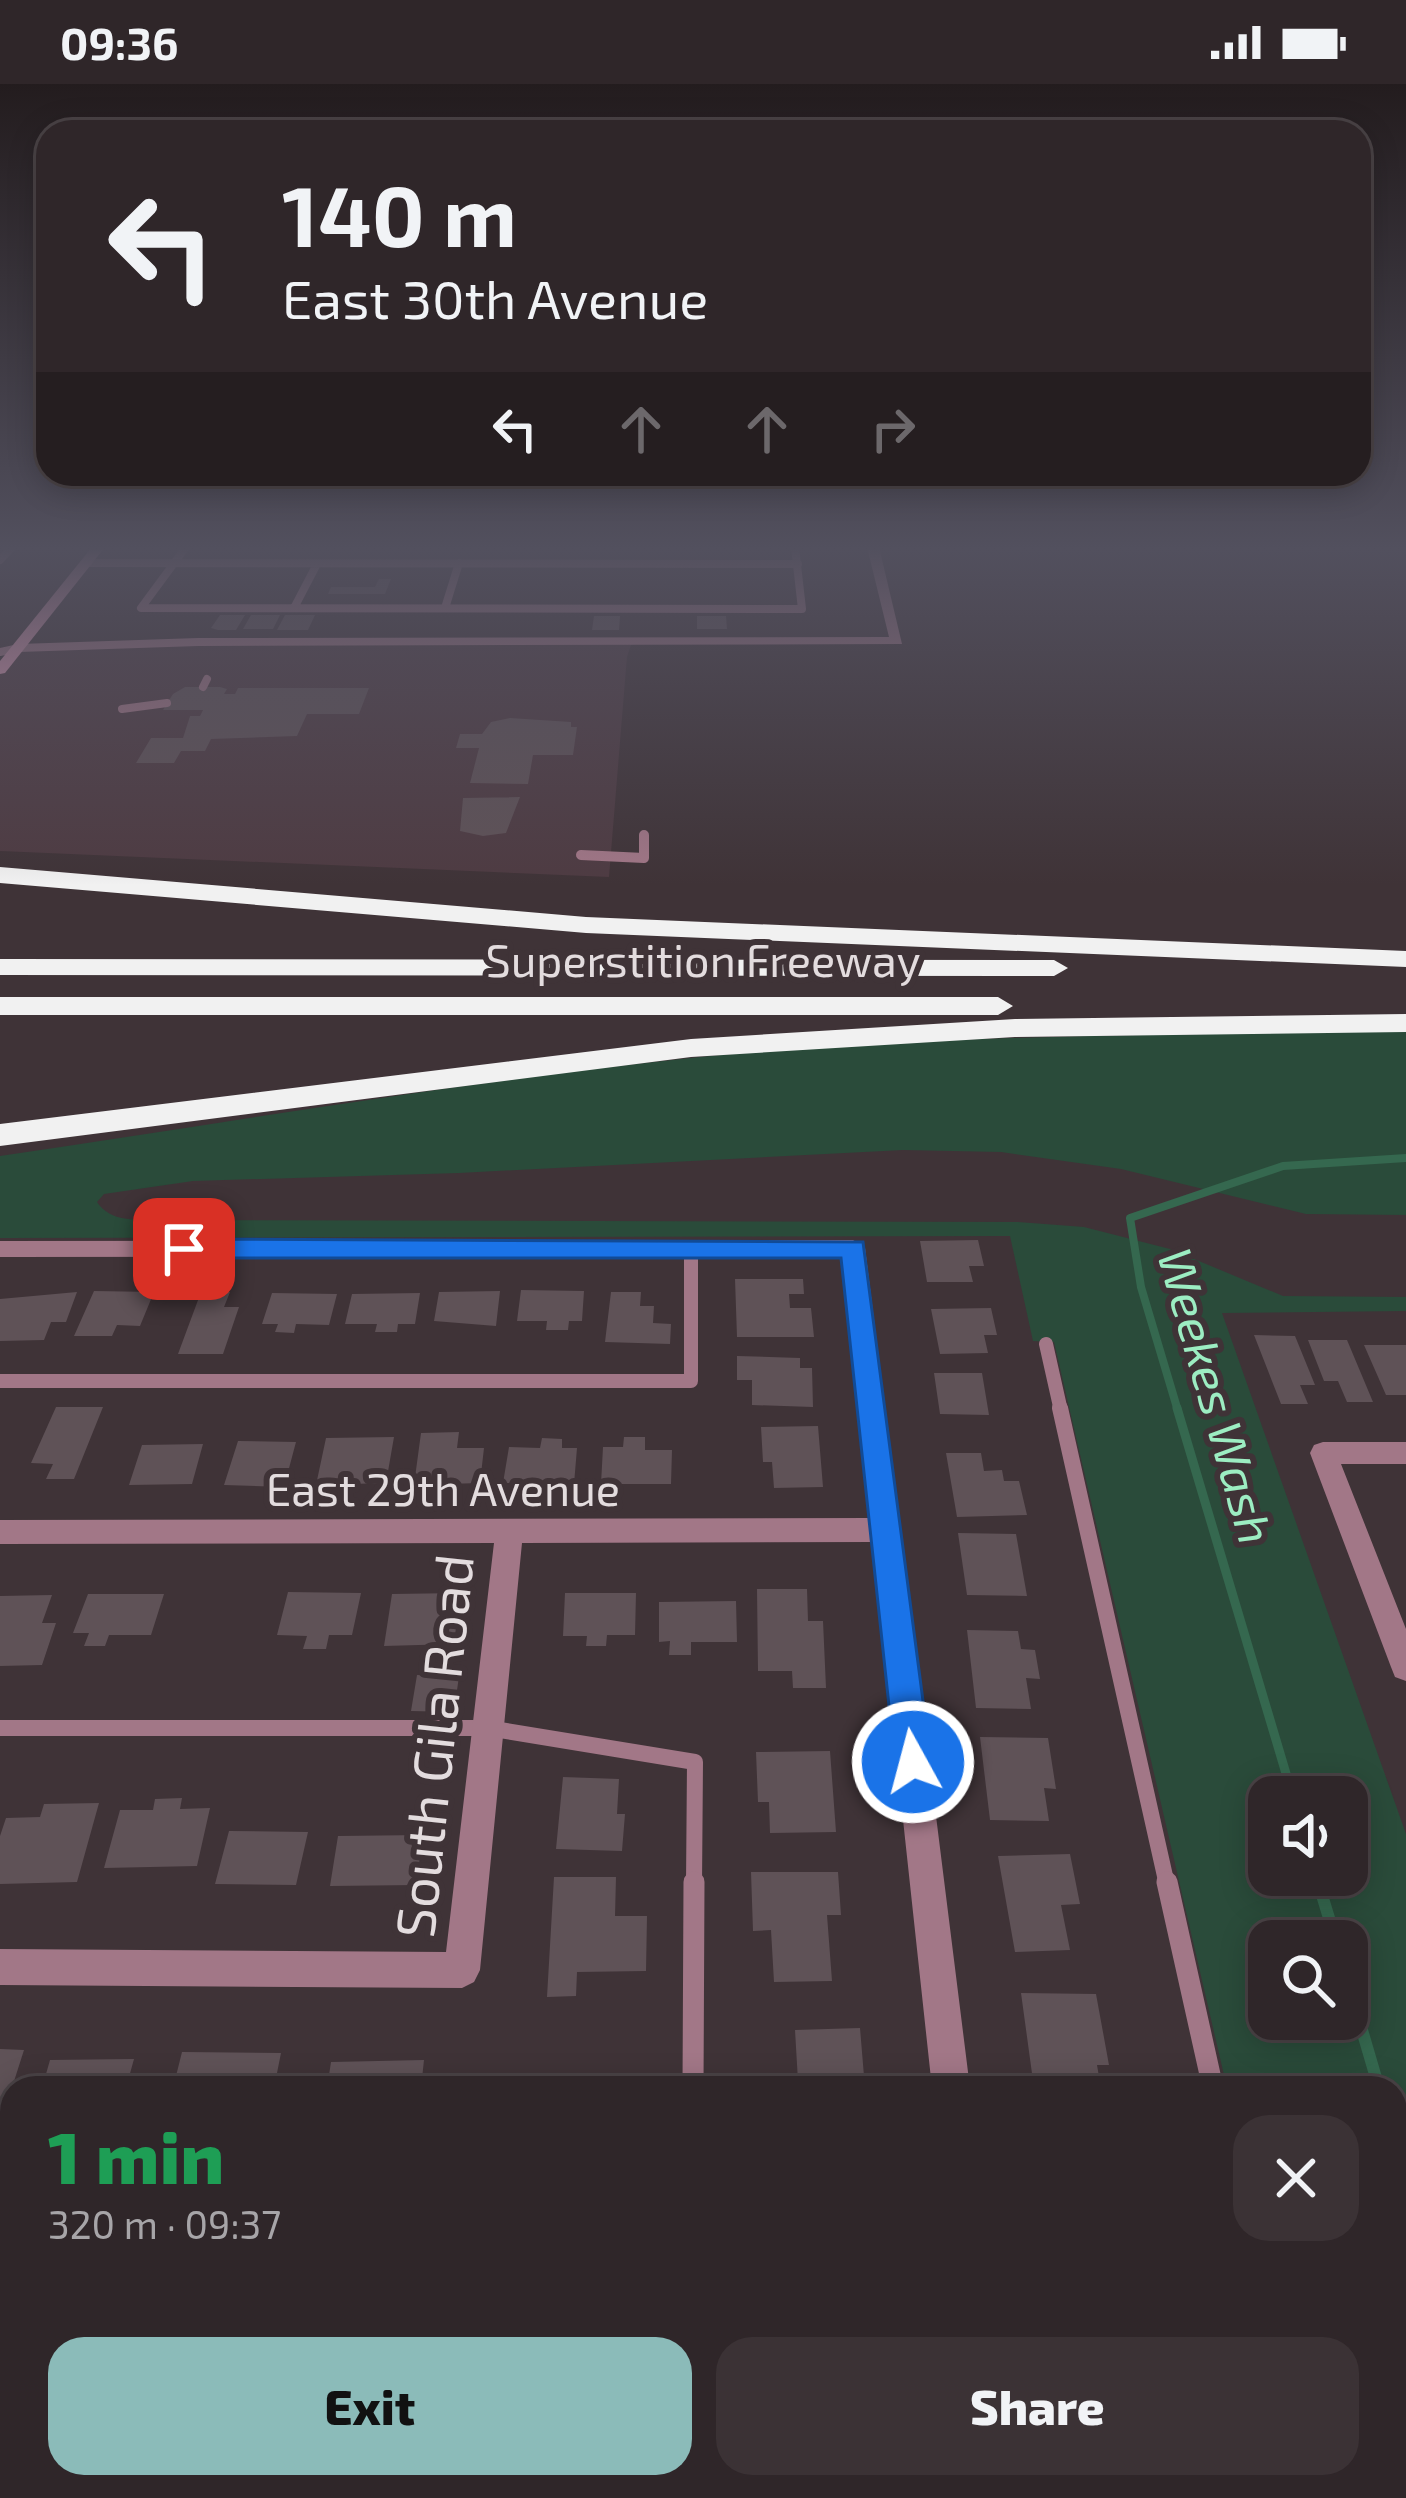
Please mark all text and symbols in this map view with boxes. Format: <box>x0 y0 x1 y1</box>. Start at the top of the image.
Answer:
text: 09:36 <box>60 15 179 69</box>
text: 140 m <box>282 163 517 264</box>
icon: left <box>84 168 240 324</box>
text: East 30th Avenue <box>282 265 708 330</box>
icon: left <box>482 396 548 462</box>
icon: ahead <box>608 396 674 462</box>
icon: ahead <box>734 396 800 462</box>
icon: right <box>860 396 926 462</box>
street label: Superstition Freeway <box>485 932 921 986</box>
pin <box>133 1198 235 1300</box>
icon: arrive <box>151 1216 217 1282</box>
water label: Weekes Wash <box>1147 1241 1287 1550</box>
street label: East 29th Avenue <box>266 1461 620 1515</box>
street label: South Gila Road <box>380 1551 485 1941</box>
position arrow <box>850 1699 976 1825</box>
map controls <box>1248 1776 1368 2040</box>
button: sound <box>1248 1776 1368 1896</box>
button: search <box>1248 1920 1368 2040</box>
text: 1 min <box>48 2112 224 2198</box>
button: close <box>1233 2115 1359 2241</box>
text: 320 m · 09:37 <box>48 2200 281 2247</box>
button: Exit <box>48 2337 692 2475</box>
button: Share <box>716 2337 1359 2475</box>

